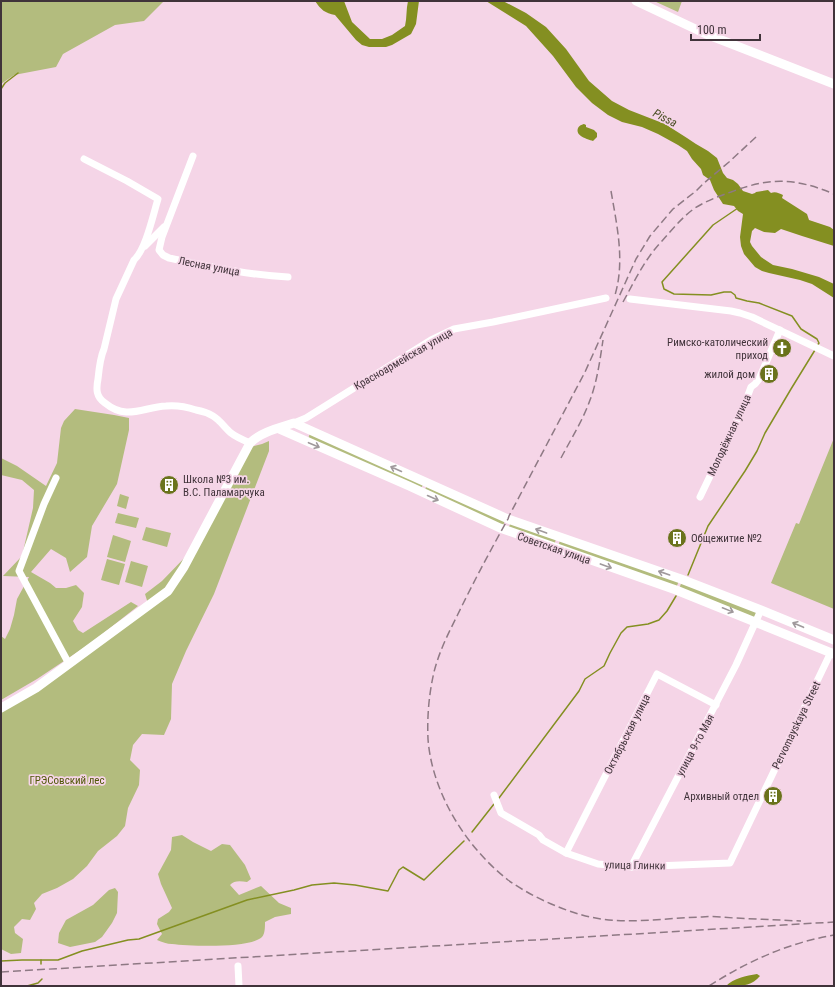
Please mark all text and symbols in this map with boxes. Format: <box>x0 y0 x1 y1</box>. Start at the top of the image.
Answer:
scale bar <box>691 16 760 42</box>
text: 100 m <box>697 23 727 37</box>
water label: Pissa <box>651 106 679 130</box>
street label: Лесная улица <box>177 254 241 279</box>
street label: Красноармейская улица <box>352 326 455 393</box>
place label: Римско-католический приход <box>667 336 768 362</box>
church icon: Римско-католический приход <box>771 337 793 359</box>
building icon: жилой дом <box>758 363 780 385</box>
place label: жилой дом <box>704 368 755 381</box>
street label: Молодёжная улица <box>705 393 754 478</box>
one-way arrow <box>308 441 320 449</box>
one-way arrow <box>390 465 402 472</box>
place label: Школа №3 им. В.С. Паламарчука <box>183 473 265 499</box>
building icon: Школа №3 им. В.С. Паламарчука <box>158 474 180 496</box>
one-way arrow <box>426 495 438 502</box>
one-way arrow <box>535 526 547 534</box>
building icon: Общежитие №2 <box>666 527 688 549</box>
street label: Советская улица <box>515 530 592 567</box>
place label: Общежитие №2 <box>691 532 762 545</box>
one-way arrow <box>599 562 611 570</box>
one-way arrow <box>657 569 670 576</box>
one-way arrow <box>721 607 733 615</box>
one-way arrow <box>792 621 804 628</box>
street label: Pervomayskaya Street <box>770 679 823 771</box>
street label: Октябрьская улица <box>602 692 653 776</box>
street label: улица 9-го Мая <box>674 712 717 778</box>
park label: ГРЭСовский лес <box>29 774 105 787</box>
building icon: Архивный отдел <box>762 785 784 807</box>
place label: Архивный отдел <box>684 790 759 803</box>
street label: улица Глинки <box>604 858 666 873</box>

